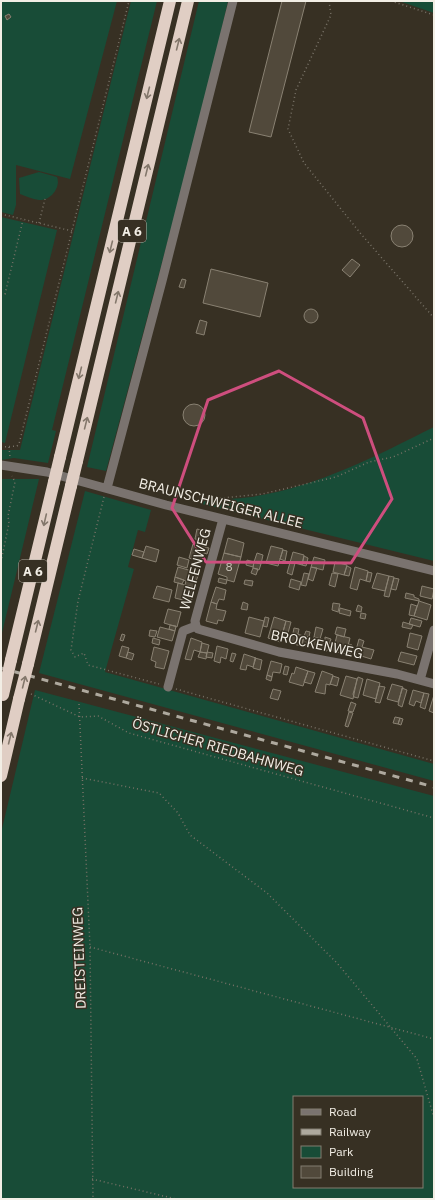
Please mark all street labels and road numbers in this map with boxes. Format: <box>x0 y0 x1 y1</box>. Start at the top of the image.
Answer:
road number: A 6 <box>118 220 146 242</box>
street label: BRAUNSCHWEIGER ALLEE <box>137 474 305 532</box>
street label: WELFENWEG <box>175 526 215 612</box>
road number: A 6 <box>19 560 47 582</box>
street label: BROCKENWEG <box>269 625 365 663</box>
street label: ÖSTLICHER RIEDBAHNWEG <box>130 714 306 780</box>
street label: DREISTEINWEG <box>68 907 90 1009</box>

